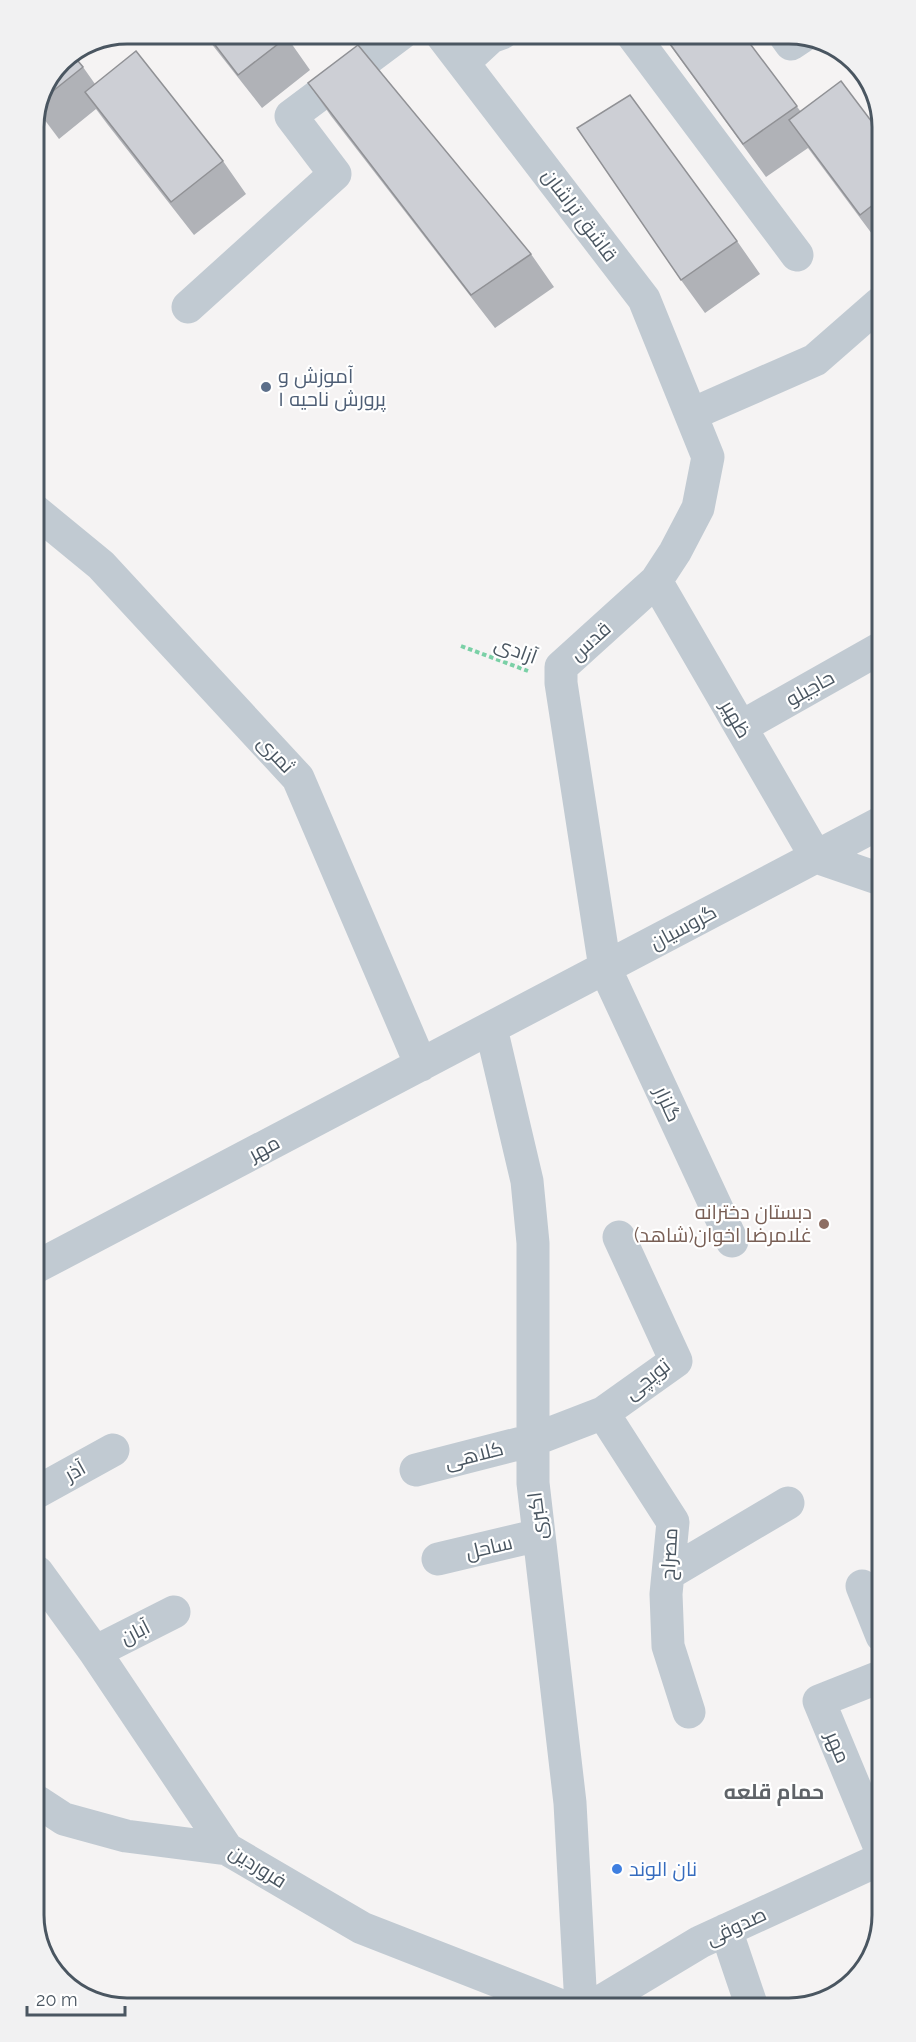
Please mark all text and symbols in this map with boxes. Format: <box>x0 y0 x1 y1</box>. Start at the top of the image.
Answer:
street label: قاشق تراشان <box>536 164 623 267</box>
place label: آموزش و پرورش ناحیه ۱ <box>278 364 387 412</box>
marker: آموزش و پرورش ناحیه ۱ <box>259 380 273 394</box>
street label: قدس <box>564 616 616 666</box>
street label: آزادی <box>491 631 541 670</box>
street label: حاجیلو <box>782 665 838 711</box>
street label: ظهیر <box>714 695 756 743</box>
street label: ثمری <box>252 730 300 779</box>
street label: گروسیان <box>646 899 721 955</box>
street label: گلزار <box>649 1082 687 1126</box>
street label: مهر <box>243 1130 284 1167</box>
place label: دبستان دخترانه غلامرضا اخوان(شاهد) <box>634 1200 812 1248</box>
marker: دبستان دخترانه غلامرضا اخوان(شاهد) <box>817 1217 831 1231</box>
street label: توپچی <box>619 1353 676 1405</box>
street label: کلاهی <box>442 1436 506 1475</box>
street label: آذر <box>59 1455 90 1487</box>
street label: اکبری <box>522 1491 553 1541</box>
street label: مصراح <box>656 1527 684 1581</box>
street label: ساحل <box>463 1530 515 1565</box>
street label: آبان <box>116 1614 155 1650</box>
street label: مهر <box>819 1727 855 1767</box>
district label: حمام قلعه <box>724 1779 824 1806</box>
street label: فروردین <box>224 1839 291 1894</box>
place label: نان الوند <box>629 1857 697 1882</box>
marker: نان الوند <box>610 1862 624 1876</box>
street label: صدوقی <box>702 1902 770 1951</box>
scale bar <box>27 1979 124 2017</box>
text: 20 m <box>36 1989 78 2010</box>

